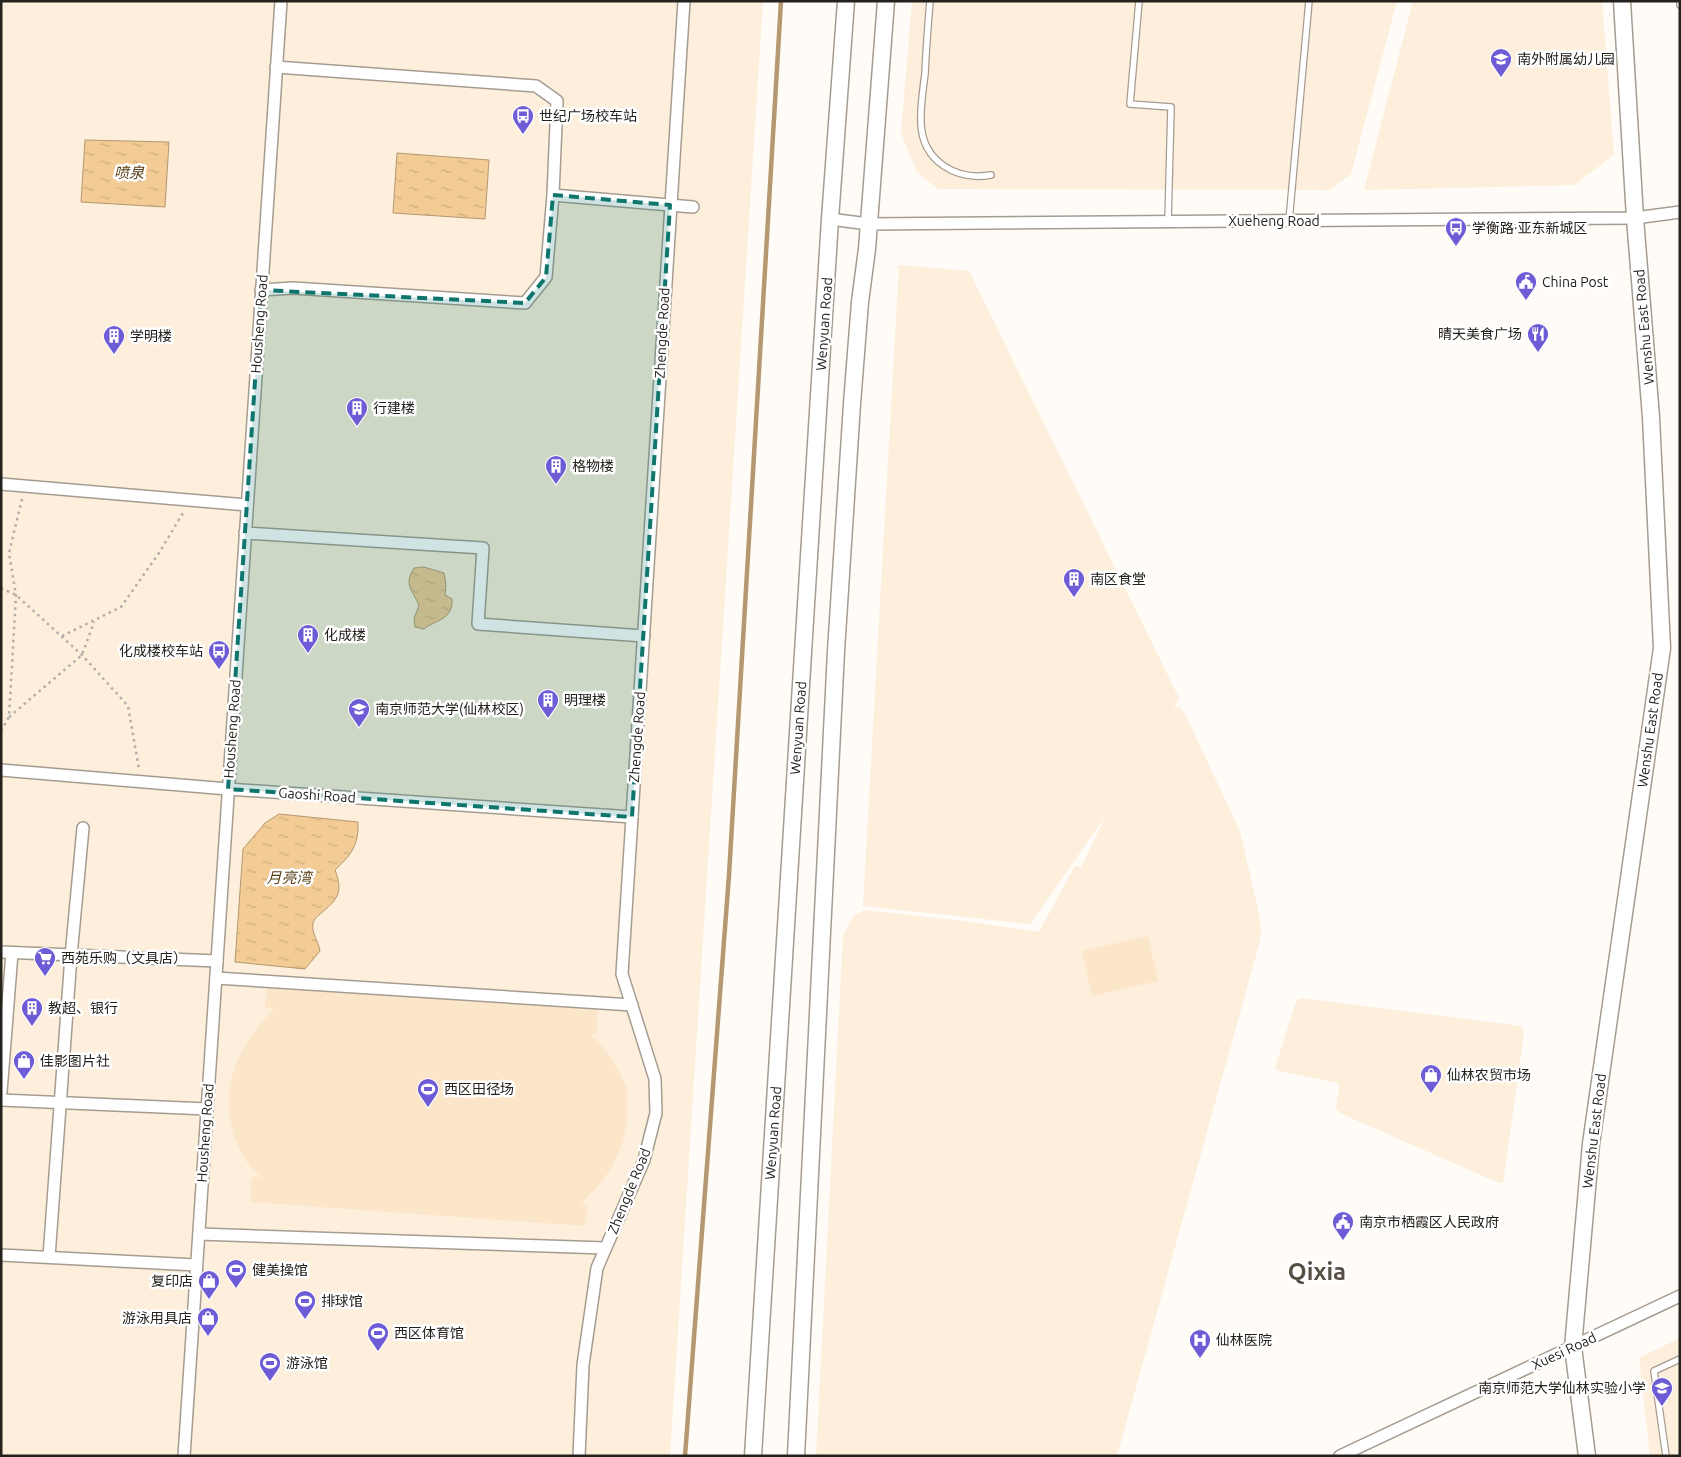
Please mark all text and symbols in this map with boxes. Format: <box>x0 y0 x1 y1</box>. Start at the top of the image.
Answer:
school or university icon: 南外附属幼儿园 <box>1489 47 1513 78</box>
place label: 南外附属幼儿园 <box>1517 51 1615 67</box>
bus stop icon: 世纪广场校车站 <box>511 104 535 135</box>
place label: 世纪广场校车站 <box>539 108 637 124</box>
water label: 喷泉 <box>114 164 145 181</box>
street label: Xueheng Road <box>1228 213 1320 229</box>
bus stop icon: 学衡路·亚东新城区 <box>1444 216 1468 247</box>
place label: 学衡路·亚东新城区 <box>1472 220 1587 236</box>
street label: Wenshu East Road <box>1631 269 1657 385</box>
public building icon: China Post <box>1514 270 1538 301</box>
street label: Housheng Road <box>248 274 270 374</box>
place label: China Post <box>1542 274 1609 290</box>
street label: Wenyuan Road <box>813 277 835 371</box>
street label: Zhengde Road <box>652 287 672 379</box>
restaurant icon: 晴天美食广场 <box>1526 322 1550 353</box>
building icon: 学明楼 <box>102 324 126 355</box>
place label: 晴天美食广场 <box>1438 326 1522 342</box>
place label: 学明楼 <box>130 328 172 344</box>
building icon: 行建楼 <box>345 396 369 427</box>
place label: 行建楼 <box>373 400 415 416</box>
building icon: 格物楼 <box>544 454 568 485</box>
place label: 格物楼 <box>572 458 614 474</box>
building icon: 南区食堂 <box>1062 567 1086 598</box>
place label: 南区食堂 <box>1090 571 1146 587</box>
building icon: 化成楼 <box>296 623 320 654</box>
place label: 化成楼 <box>324 627 366 643</box>
bus stop icon: 化成楼校车站 <box>207 639 231 670</box>
place label: 化成楼校车站 <box>119 643 203 659</box>
street label: Wenshu East Road <box>1634 672 1666 788</box>
street label: Housheng Road <box>221 679 243 779</box>
street label: Wenyuan Road <box>787 681 809 775</box>
building icon: 明理楼 <box>536 688 560 719</box>
street label: Zhengde Road <box>626 691 648 783</box>
place label: 明理楼 <box>564 692 606 708</box>
school or university icon: 南京师范大学(仙林校区) <box>347 697 371 728</box>
place label: 南京师范大学(仙林校区) <box>375 701 524 717</box>
street label: Gaoshi Road <box>278 784 356 806</box>
water label: 月亮湾 <box>266 869 314 886</box>
supermarket icon: 西苑乐购（文具店） <box>33 946 57 977</box>
place label: 西苑乐购（文具店） <box>61 950 187 966</box>
building icon: 教超、银行 <box>20 996 44 1027</box>
place label: 教超、银行 <box>48 1000 118 1016</box>
shop icon: 佳影图片社 <box>12 1049 36 1080</box>
place label: 佳影图片社 <box>40 1053 110 1069</box>
shop icon: 仙林农贸市场 <box>1419 1063 1443 1094</box>
place label: 仙林农贸市场 <box>1447 1067 1531 1083</box>
street label: Wenshu East Road <box>1579 1073 1609 1189</box>
sports icon: 西区田径场 <box>416 1077 440 1108</box>
place label: 西区田径场 <box>444 1081 514 1097</box>
street label: Housheng Road <box>194 1083 216 1183</box>
street label: Wenyuan Road <box>762 1086 784 1180</box>
street label: Zhengde Road <box>605 1146 653 1236</box>
public building icon: 南京市栖霞区人民政府 <box>1331 1210 1355 1241</box>
place label: 南京市栖霞区人民政府 <box>1359 1214 1499 1230</box>
sports icon: 健美操馆 <box>224 1258 248 1289</box>
district label: Qixia <box>1288 1258 1346 1285</box>
place label: 健美操馆 <box>252 1262 308 1278</box>
shop icon: 复印店 <box>197 1269 221 1300</box>
place label: 复印店 <box>151 1273 193 1289</box>
sports icon: 排球馆 <box>293 1289 317 1320</box>
place label: 排球馆 <box>321 1293 363 1309</box>
shop icon: 游泳用具店 <box>196 1306 220 1337</box>
place label: 游泳用具店 <box>122 1310 192 1326</box>
sports icon: 西区体育馆 <box>366 1321 390 1352</box>
place label: 西区体育馆 <box>394 1325 464 1341</box>
hospital icon: 仙林医院 <box>1188 1328 1212 1359</box>
street label: Xuesi Road <box>1529 1329 1599 1373</box>
place label: 仙林医院 <box>1216 1332 1272 1348</box>
sports icon: 游泳馆 <box>258 1351 282 1382</box>
place label: 游泳馆 <box>286 1355 328 1371</box>
school or university icon: 南京师范大学仙林实验小学 <box>1650 1376 1674 1407</box>
place label: 南京师范大学仙林实验小学 <box>1478 1380 1646 1396</box>

